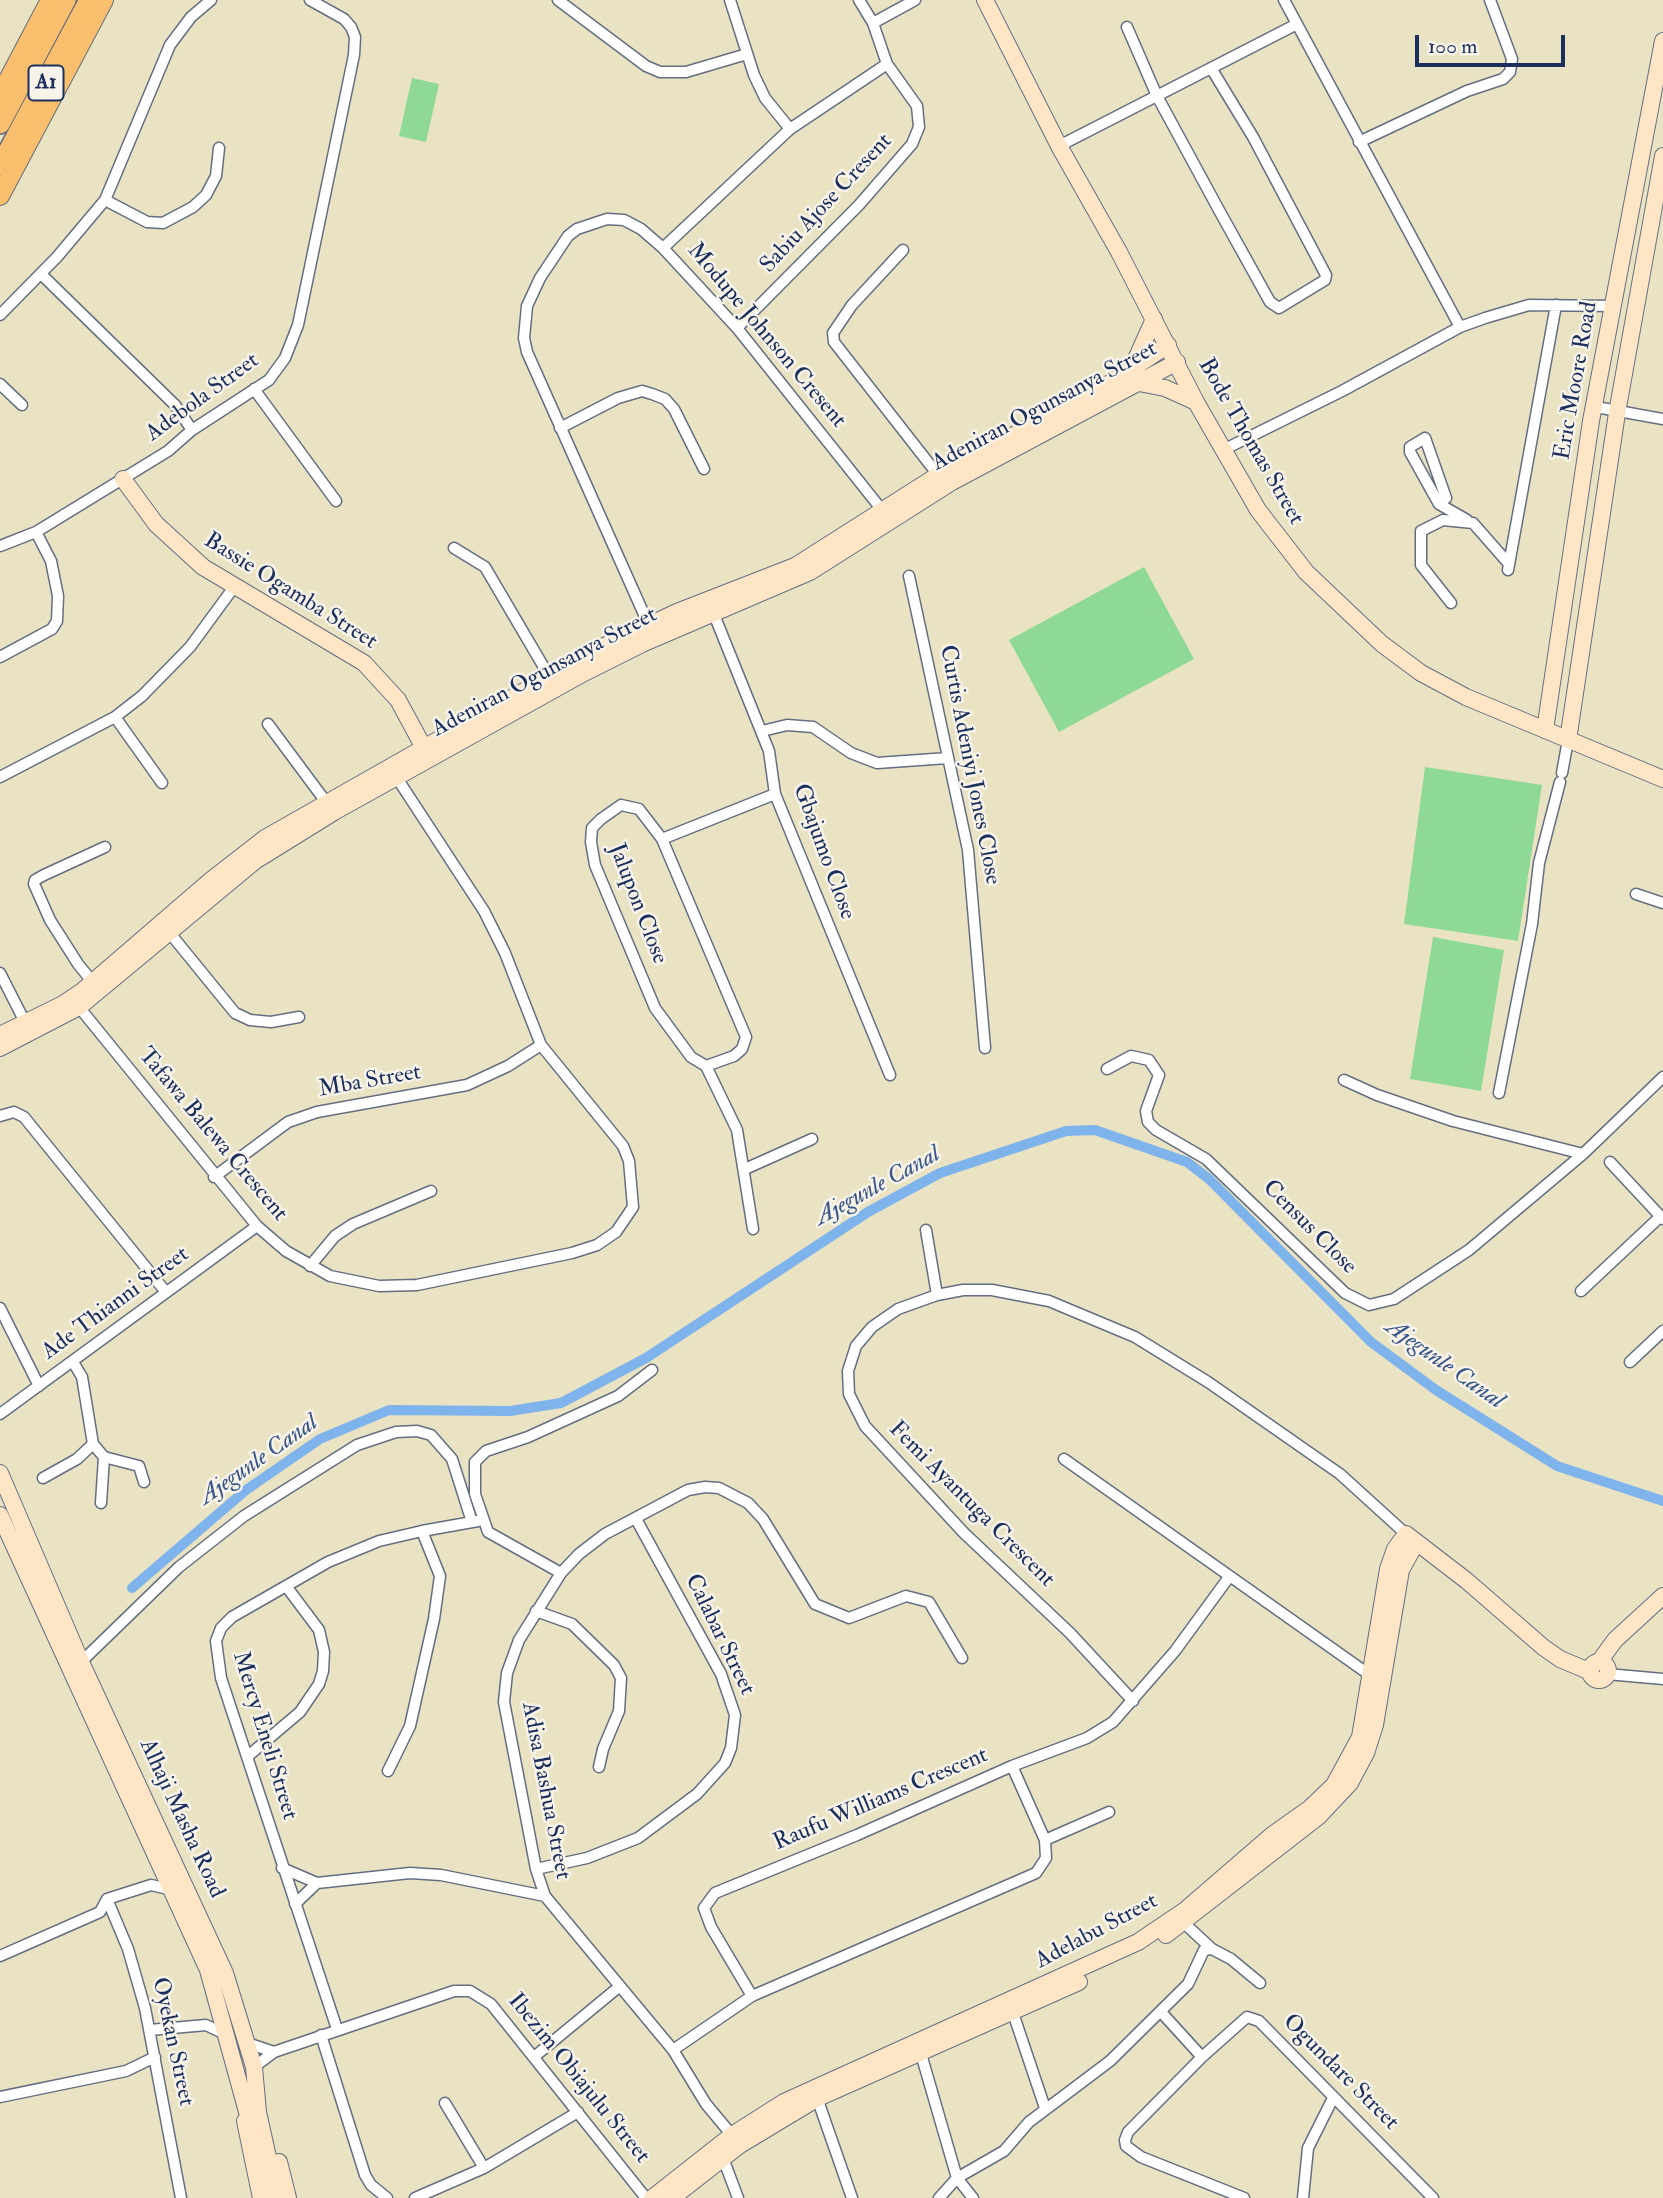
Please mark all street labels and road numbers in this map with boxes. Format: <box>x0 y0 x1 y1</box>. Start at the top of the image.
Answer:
road number: A1 <box>28 66 64 100</box>
street label: Sabiu Ajose Cresent <box>755 128 899 280</box>
street label: Modupe Johnson Cresent <box>681 238 851 434</box>
street label: Eric Moore Road <box>1549 300 1605 462</box>
street label: Adeniran Ogunsanya Street <box>928 336 1162 478</box>
street label: Adebola Street <box>141 348 265 448</box>
street label: Bode Thomas Street <box>1191 354 1309 530</box>
street label: Bassie Ogamba Street <box>198 528 382 656</box>
street label: Adeniran Ogunsanya Street <box>428 602 662 744</box>
street label: Curtis Adeniyi Jones Close <box>932 643 1006 887</box>
street label: Gbajumo Close <box>786 780 860 924</box>
street label: Jalupon Close <box>601 840 673 968</box>
street label: Tafawa Balewa Crescent <box>131 1043 293 1227</box>
street label: Mba Street <box>317 1059 423 1105</box>
street label: Census Close <box>1256 1175 1362 1281</box>
street label: Ade Thianni Street <box>37 1241 195 1367</box>
street label: Femi Ayantuga Crescent <box>882 1416 1060 1594</box>
street label: Calabar Street <box>678 1570 760 1700</box>
street label: Mercy Eneli Street <box>225 1649 303 1823</box>
street label: Adisa Bashua Street <box>514 1700 576 1882</box>
street label: Alhaji Masha Road <box>132 1735 230 1903</box>
street label: Raufu Williams Crescent <box>770 1742 992 1858</box>
street label: Adelabu Street <box>1031 1888 1163 1976</box>
street label: Oyekan Street <box>145 1975 199 2109</box>
street label: Ibezim Obiajulu Street <box>501 1988 655 2170</box>
street label: Ogundare Street <box>1276 2009 1404 2137</box>

